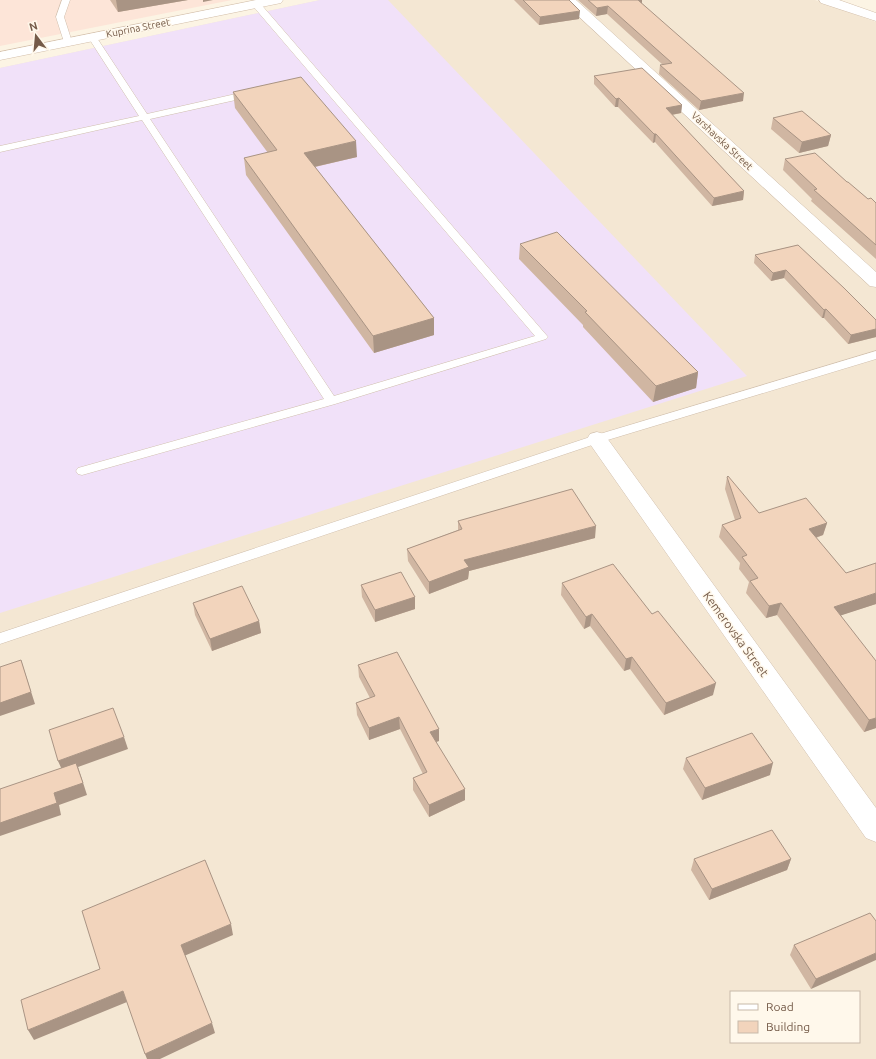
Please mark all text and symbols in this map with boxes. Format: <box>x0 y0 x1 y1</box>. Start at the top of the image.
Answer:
north arrow <box>16 16 56 56</box>
street label: Kuprina Street <box>105 16 171 40</box>
text: N <box>28 19 39 33</box>
street label: Varshavska Street <box>689 110 755 172</box>
street label: Kemerovska Street <box>701 589 771 679</box>
legend <box>730 991 860 1043</box>
text: Road <box>766 1000 794 1013</box>
text: Building <box>766 1020 810 1033</box>

